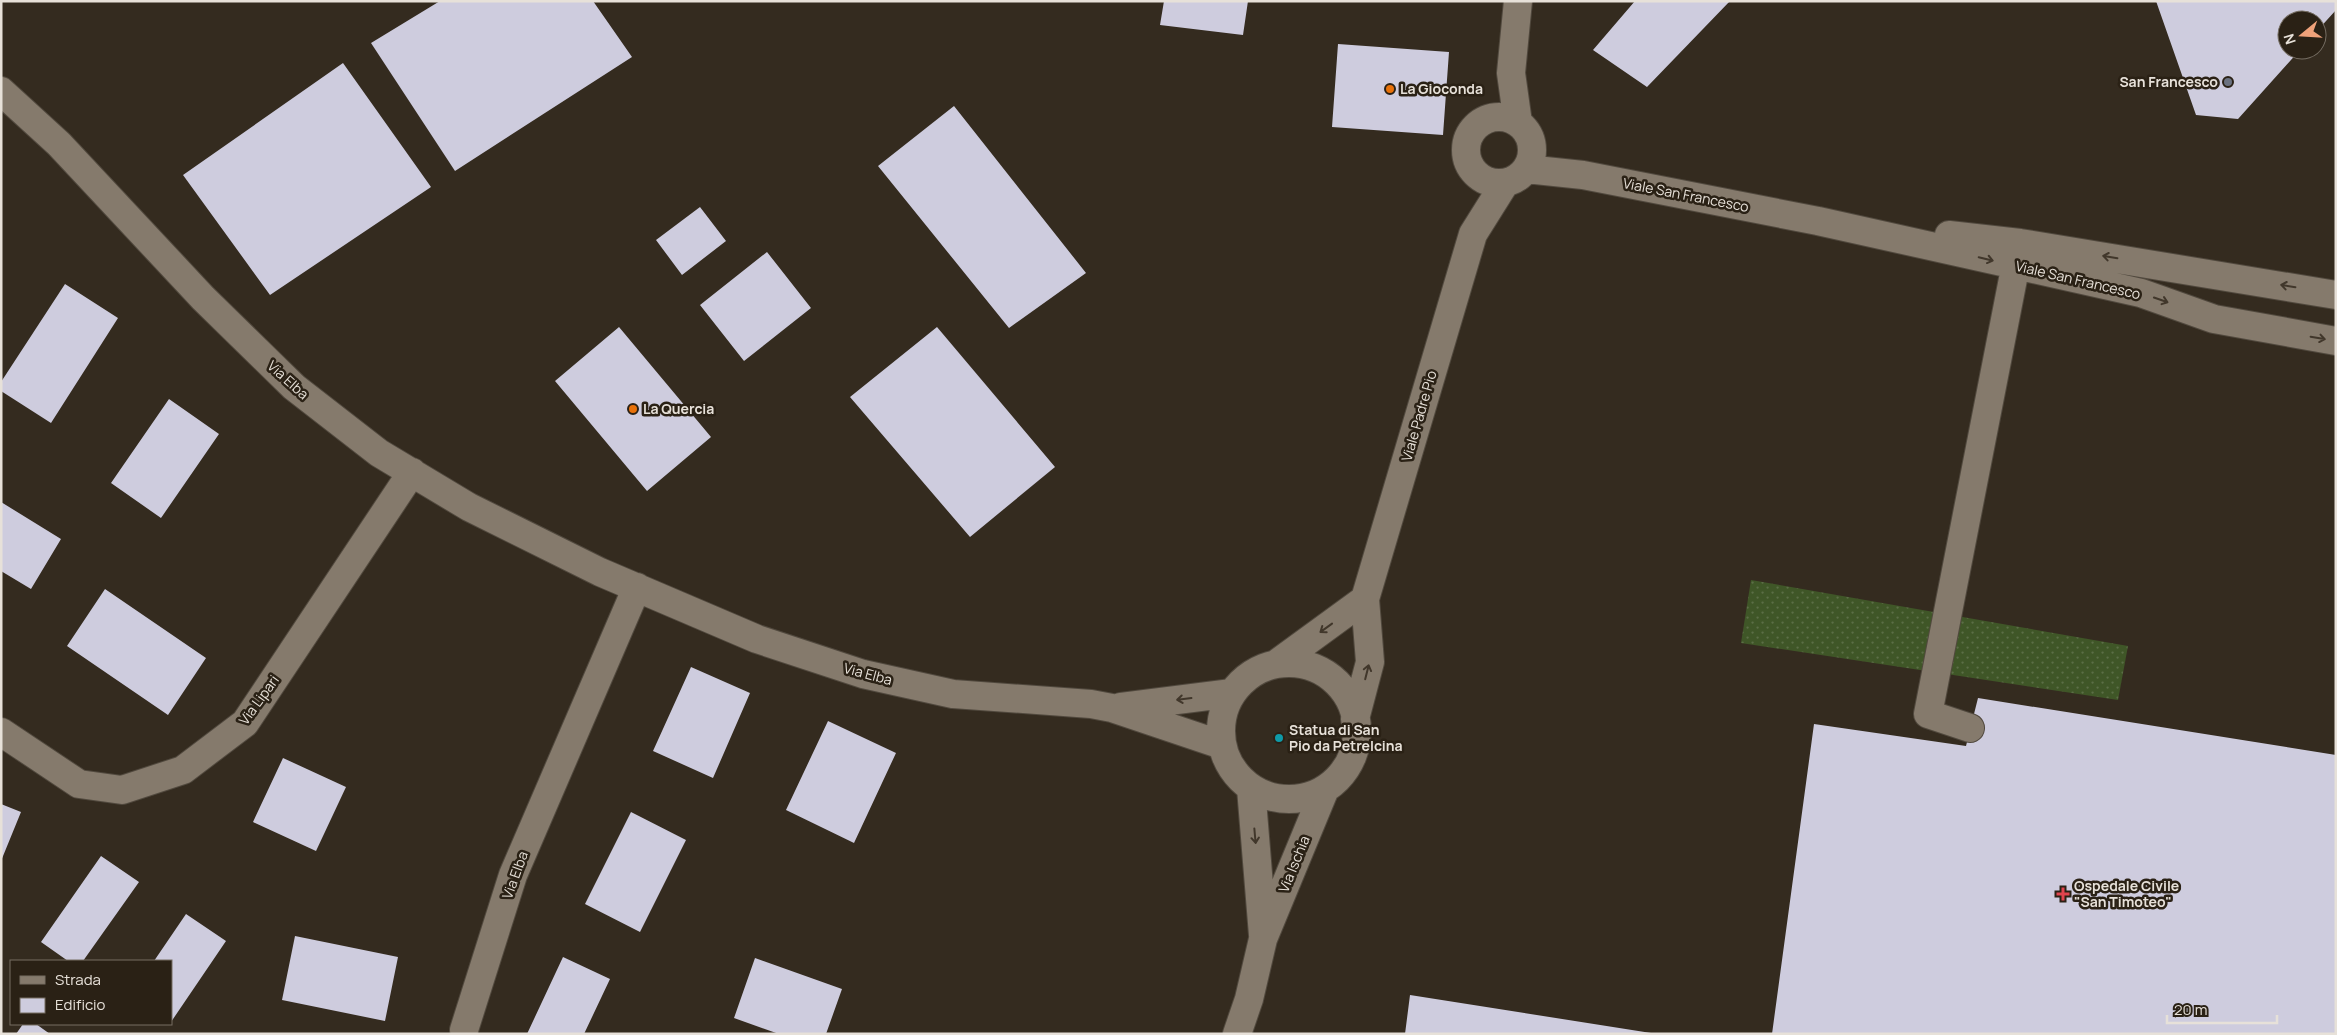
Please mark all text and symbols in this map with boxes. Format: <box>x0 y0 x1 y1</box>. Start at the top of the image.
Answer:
north arrow <box>2277 10 2327 60</box>
text: N <box>2279 31 2300 47</box>
place label: San Francesco <box>2119 72 2218 91</box>
marker: San Francesco <box>2222 76 2234 88</box>
place label: La Gioconda <box>1400 79 1483 98</box>
marker: La Gioconda <box>1384 83 1396 95</box>
street label: Viale San Francesco <box>1622 173 1751 216</box>
one-way arrow <box>2102 252 2118 262</box>
one-way arrow <box>1977 255 1993 264</box>
street label: Viale San Francesco <box>2014 256 2142 303</box>
one-way arrow <box>2280 281 2296 291</box>
one-way arrow <box>2152 296 2168 305</box>
one-way arrow <box>2310 334 2326 344</box>
street label: Via Elba <box>264 356 313 403</box>
street label: Viale Padre Pio <box>1396 368 1441 463</box>
place label: La Quercia <box>643 399 714 418</box>
marker: La Quercia <box>627 403 639 415</box>
one-way arrow <box>1320 622 1333 633</box>
street label: Via Elba <box>842 658 894 689</box>
one-way arrow <box>1363 665 1372 681</box>
street label: Via Lipari <box>234 671 283 728</box>
one-way arrow <box>1176 694 1192 704</box>
place label: Statua di San Pio da Petrelcina <box>1289 720 1403 755</box>
marker: Statua di San Pio da Petrelcina <box>1273 732 1285 744</box>
one-way arrow <box>1250 828 1259 844</box>
street label: Via Ischia <box>1274 833 1314 895</box>
street label: Via Elba <box>497 848 532 901</box>
place label: Ospedale Civile "San Timoteo" <box>2074 876 2179 911</box>
marker: Ospedale Civile "San Timoteo" <box>2056 887 2070 901</box>
legend <box>10 960 172 1025</box>
text: Strada <box>55 969 101 990</box>
scale bar <box>2167 992 2277 1024</box>
text: Edificio <box>55 994 106 1015</box>
text: 20 m <box>2174 999 2207 1020</box>

